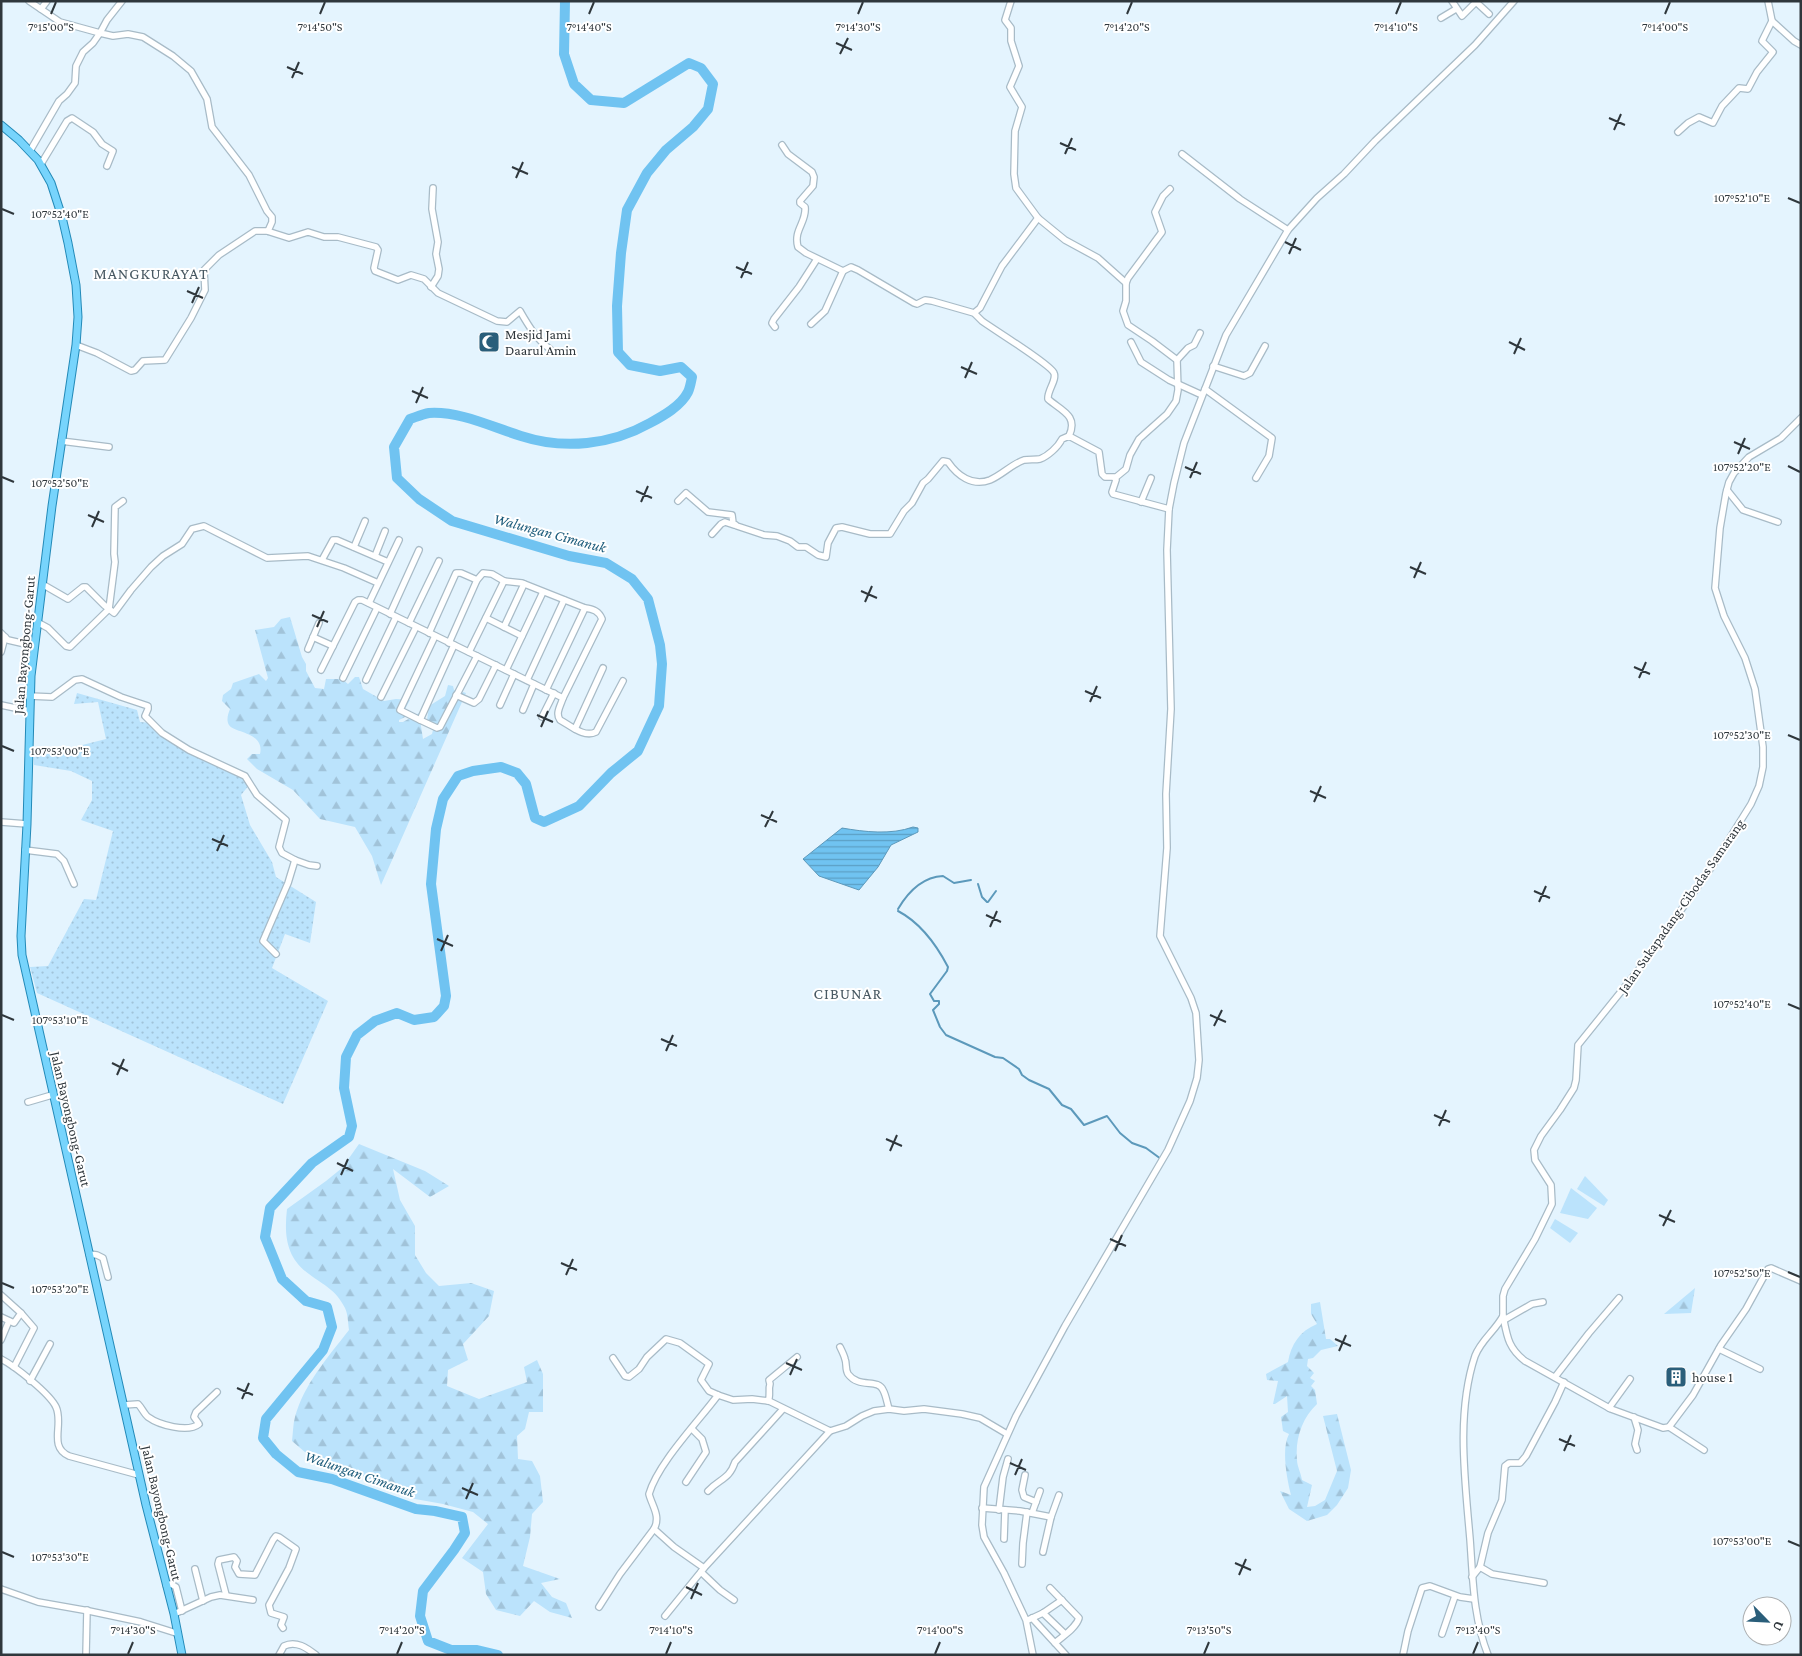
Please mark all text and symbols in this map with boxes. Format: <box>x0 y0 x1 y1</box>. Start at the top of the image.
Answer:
text: 7°15'00"S <box>28 20 74 34</box>
text: 7°14'50"S <box>298 20 343 34</box>
text: 7°14'40"S <box>566 20 612 34</box>
text: 7°14'30"S <box>835 20 881 34</box>
text: 7°14'20"S <box>1104 20 1150 34</box>
text: 7°14'10"S <box>1374 20 1418 34</box>
text: 7°14'00"S <box>1642 20 1688 34</box>
text: 107°52'10"E <box>1714 191 1770 205</box>
text: 107°52'40"E <box>31 207 89 221</box>
district label: MANGKURAYAT <box>93 265 209 282</box>
place label: Mesjid Jami Daarul Amin <box>505 326 577 358</box>
mosque icon: Mesjid Jami Daarul Amin <box>477 330 501 354</box>
text: 107°52'20"E <box>1713 460 1771 474</box>
text: 107°52'50"E <box>31 476 89 490</box>
water label: Walungan Cimanuk <box>492 510 609 557</box>
street label: Jalan Bayongbong-Garut <box>10 575 38 717</box>
text: 107°52'30"E <box>1713 728 1771 742</box>
text: 107°53'00"E <box>31 744 90 758</box>
street label: Jalan Sukapadang-Cibodas Samarang <box>1613 815 1748 998</box>
district label: CIBUNAR <box>814 985 882 1002</box>
text: 107°52'40"E <box>1713 997 1771 1011</box>
text: 107°53'10"E <box>32 1013 89 1027</box>
street label: Jalan Bayongbong-Garut <box>47 1048 94 1189</box>
text: 107°52'50"E <box>1713 1266 1771 1280</box>
text: 107°53'20"E <box>31 1282 89 1296</box>
building icon: house 1 <box>1664 1365 1688 1389</box>
place label: house 1 <box>1692 1369 1733 1385</box>
street label: Jalan Bayongbong-Garut <box>138 1442 185 1583</box>
water label: Walungan Cimanuk <box>302 1448 419 1502</box>
text: 107°53'00"E <box>1713 1534 1772 1548</box>
text: 107°53'30"E <box>31 1550 89 1564</box>
north arrow <box>1742 1596 1792 1646</box>
text: U <box>1769 1619 1788 1634</box>
text: 7°14'30"S <box>110 1623 156 1637</box>
text: 7°14'20"S <box>379 1623 425 1637</box>
text: 7°14'10"S <box>649 1623 693 1637</box>
text: 7°14'00"S <box>917 1623 963 1637</box>
text: 7°13'50"S <box>1187 1623 1232 1637</box>
text: 7°13'40"S <box>1456 1623 1501 1637</box>

